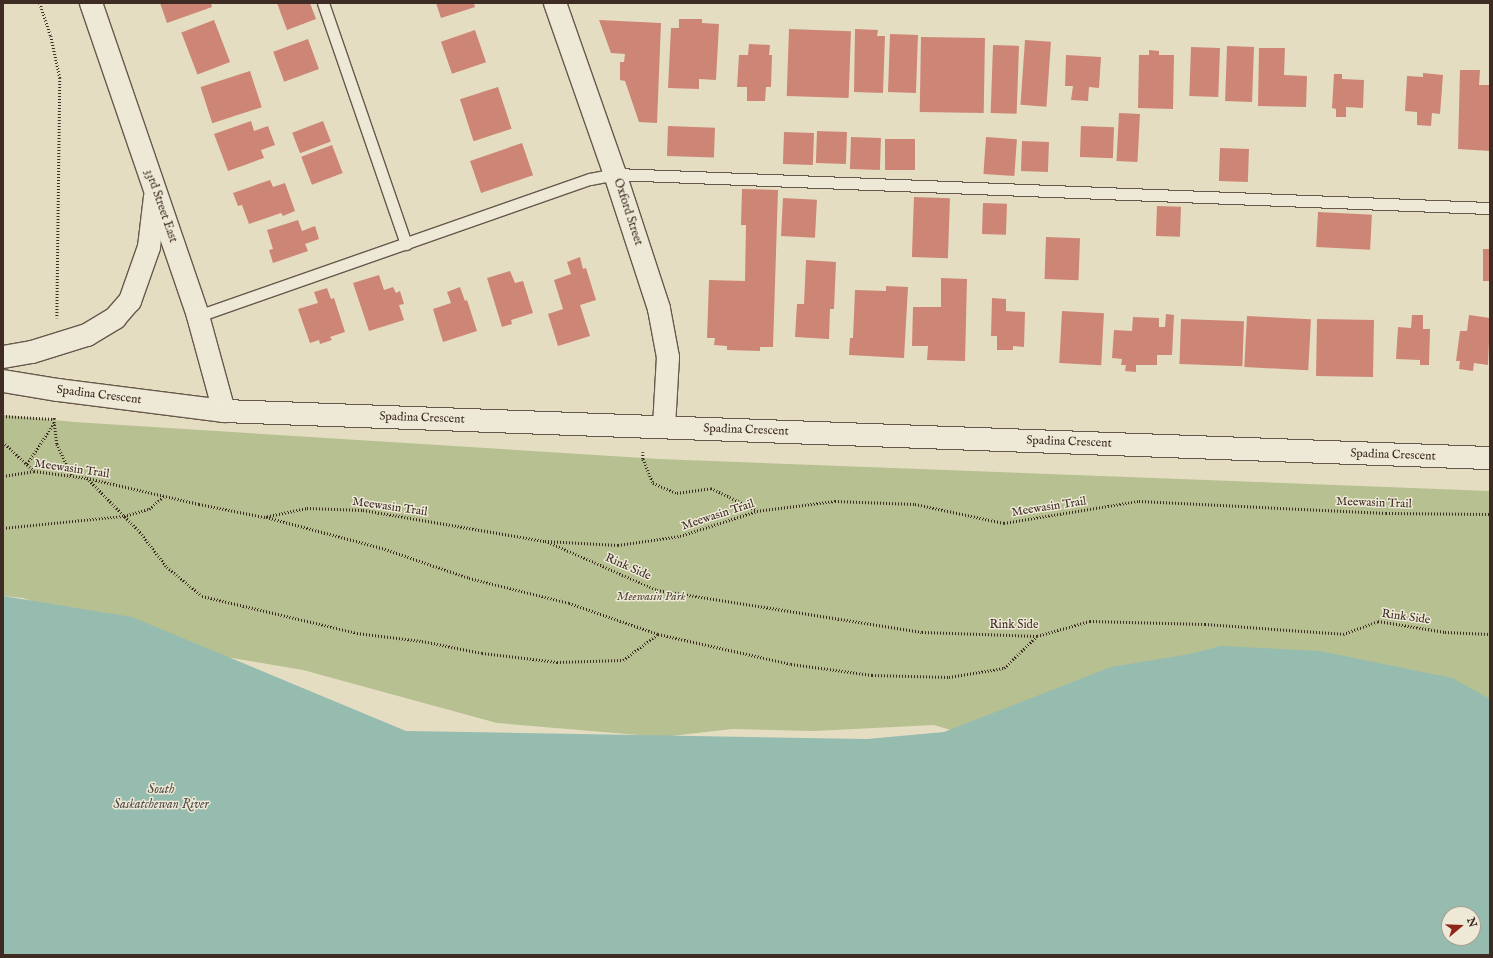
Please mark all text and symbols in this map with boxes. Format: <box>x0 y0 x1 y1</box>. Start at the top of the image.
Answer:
street label: 33rd Street East <box>142 167 180 245</box>
street label: Oxford Street <box>610 177 646 247</box>
street label: Spadina Crescent <box>56 383 142 407</box>
street label: Spadina Crescent <box>379 409 465 427</box>
street label: Spadina Crescent <box>703 421 789 439</box>
street label: Spadina Crescent <box>1026 433 1112 451</box>
street label: Spadina Crescent <box>1350 446 1436 464</box>
street label: Meewasin Trail <box>34 457 110 481</box>
street label: Meewasin Trail <box>1011 494 1087 520</box>
street label: Meewasin Trail <box>1336 494 1412 512</box>
street label: Meewasin Trail <box>352 495 428 519</box>
street label: Meewasin Trail <box>680 496 756 534</box>
street label: Rink Side <box>603 550 653 584</box>
park label: Meewasin Park <box>616 590 686 604</box>
street label: Rink Side <box>1381 606 1431 628</box>
street label: Rink Side <box>990 618 1038 632</box>
water label: South Saskatchewan River <box>113 783 209 814</box>
north arrow <box>1441 906 1481 946</box>
text: N <box>1463 916 1480 929</box>

